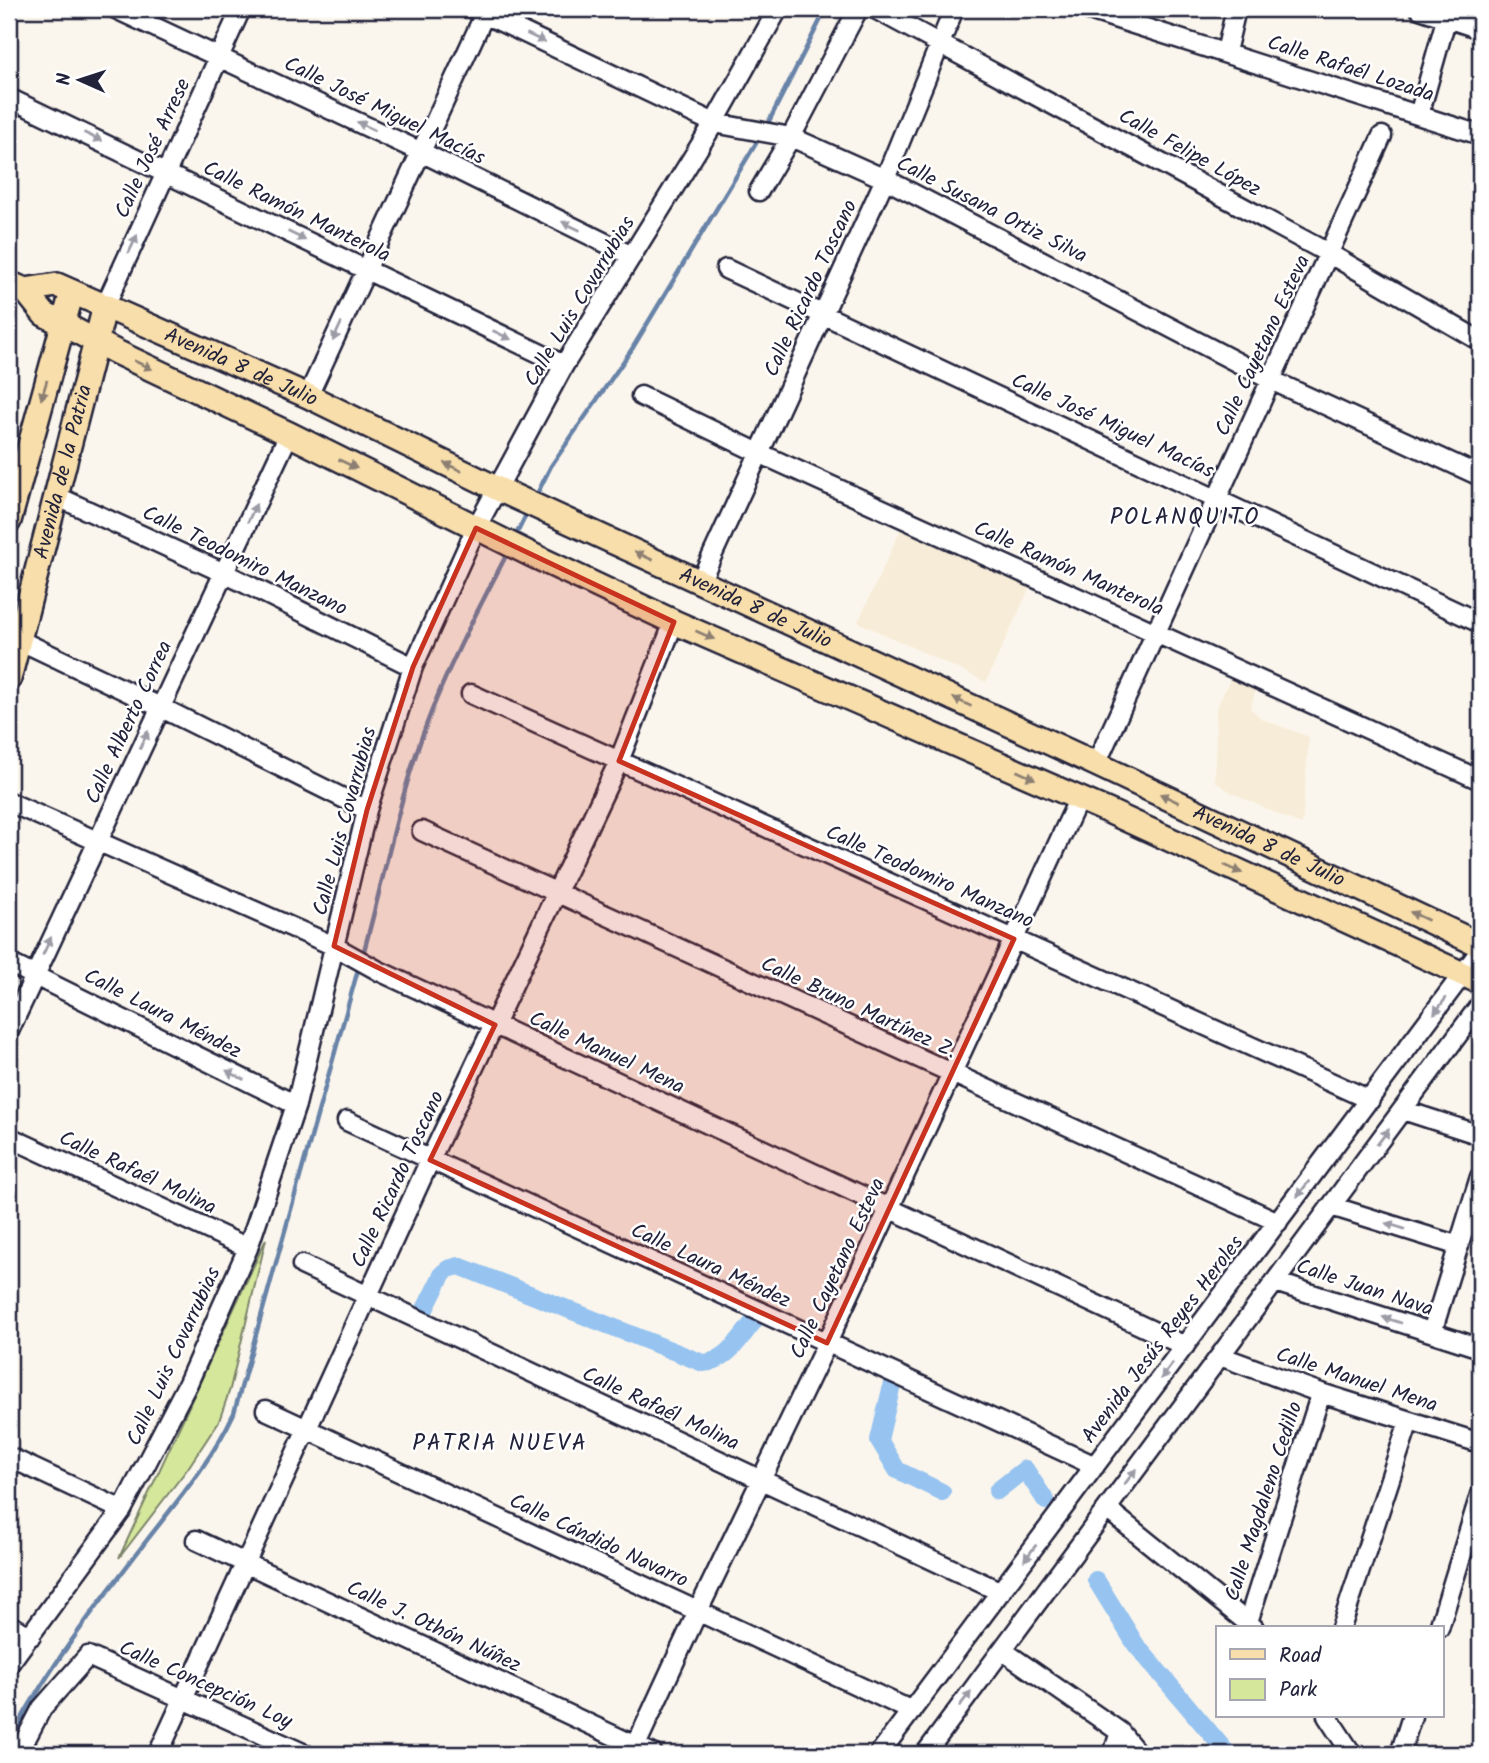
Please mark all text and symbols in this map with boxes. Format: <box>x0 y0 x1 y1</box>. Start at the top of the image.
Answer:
street label: Calle Rafaél Lozada <box>1263 27 1438 112</box>
one-way arrow <box>526 32 546 44</box>
north arrow <box>46 46 116 116</box>
street label: Calle José Miguel Macías <box>278 48 491 175</box>
text: N <box>50 72 80 86</box>
street label: Calle José Arrese <box>106 73 200 224</box>
street label: Calle Felipe López <box>1112 100 1267 206</box>
one-way arrow <box>356 120 376 132</box>
one-way arrow <box>83 132 103 143</box>
street label: Calle Susana Ortiz Silva <box>890 148 1093 273</box>
street label: Calle Ramón Manterola <box>197 153 396 272</box>
street label: Calle Ricardo Toscano <box>756 195 867 383</box>
street label: Calle Luis Covarrubias <box>516 210 644 393</box>
one-way arrow <box>561 220 581 231</box>
one-way arrow <box>287 231 307 242</box>
one-way arrow <box>128 234 139 255</box>
street label: Calle Cayetano Esteva <box>1207 249 1320 442</box>
street label: Avenida 8 de Julio <box>159 319 323 416</box>
one-way arrow <box>331 322 343 342</box>
one-way arrow <box>492 330 512 341</box>
one-way arrow <box>133 359 153 371</box>
street label: Calle José Miguel Macías <box>1005 365 1219 488</box>
one-way arrow <box>39 380 49 401</box>
street label: Avenida de la Patria <box>25 381 102 563</box>
one-way arrow <box>338 458 358 469</box>
one-way arrow <box>443 461 463 472</box>
street label: Calle Teodomiro Manzano <box>136 497 353 625</box>
district label: POLANQUITO <box>1110 500 1260 536</box>
one-way arrow <box>246 503 258 523</box>
street label: Calle Ramón Manterola <box>968 513 1169 626</box>
one-way arrow <box>634 550 654 562</box>
street label: Avenida 8 de Julio <box>673 559 837 658</box>
one-way arrow <box>695 629 715 641</box>
street label: Calle Alberto Correa <box>77 635 182 810</box>
one-way arrow <box>952 696 972 708</box>
street label: Calle Luis Covarrubias <box>304 723 387 919</box>
one-way arrow <box>139 730 150 751</box>
one-way arrow <box>1015 770 1036 781</box>
one-way arrow <box>1159 792 1179 804</box>
street label: Avenida 8 de Julio <box>1187 797 1350 897</box>
street label: Calle Teodomiro Manzano <box>820 817 1039 938</box>
one-way arrow <box>1223 863 1243 874</box>
one-way arrow <box>1408 910 1429 921</box>
one-way arrow <box>41 936 53 956</box>
street label: Calle Bruno Martínez Z. <box>755 948 962 1068</box>
street label: Calle Laura Méndez <box>78 960 247 1068</box>
one-way arrow <box>1432 997 1447 1015</box>
street label: Calle Manuel Mena <box>523 1003 690 1104</box>
one-way arrow <box>225 1069 245 1080</box>
street label: Calle Ricardo Toscano <box>343 1086 454 1274</box>
street label: Calle Rafaél Molina <box>53 1122 222 1224</box>
one-way arrow <box>1375 1129 1390 1147</box>
street label: Calle Cayetano Esteva <box>782 1172 895 1365</box>
one-way arrow <box>1296 1179 1311 1197</box>
street label: Calle Laura Méndez <box>625 1215 796 1318</box>
one-way arrow <box>1384 1221 1405 1231</box>
street label: Avenida Jesús Reyes Heroles <box>1074 1229 1253 1451</box>
street label: Calle Juan Nava <box>1292 1251 1438 1326</box>
street label: Calle Luis Covarrubias <box>118 1262 230 1452</box>
one-way arrow <box>1381 1314 1402 1324</box>
street label: Calle Manuel Mena <box>1271 1339 1442 1422</box>
street label: Calle Rafaél Molina <box>576 1358 745 1460</box>
one-way arrow <box>1160 1361 1174 1380</box>
street label: Calle Magdaleno Cedillo <box>1217 1397 1312 1606</box>
district label: PATRIA NUEVA <box>412 1426 588 1462</box>
one-way arrow <box>1123 1468 1137 1487</box>
street label: Calle Cándido Navarro <box>503 1485 693 1597</box>
one-way arrow <box>1023 1543 1038 1561</box>
street label: Calle J. Othón Núñez <box>341 1572 526 1682</box>
legend <box>1216 1626 1444 1718</box>
street label: Calle Concepción Loy <box>113 1632 298 1739</box>
text: Road <box>1279 1640 1322 1673</box>
text: Park <box>1279 1674 1317 1707</box>
one-way arrow <box>958 1691 973 1709</box>

